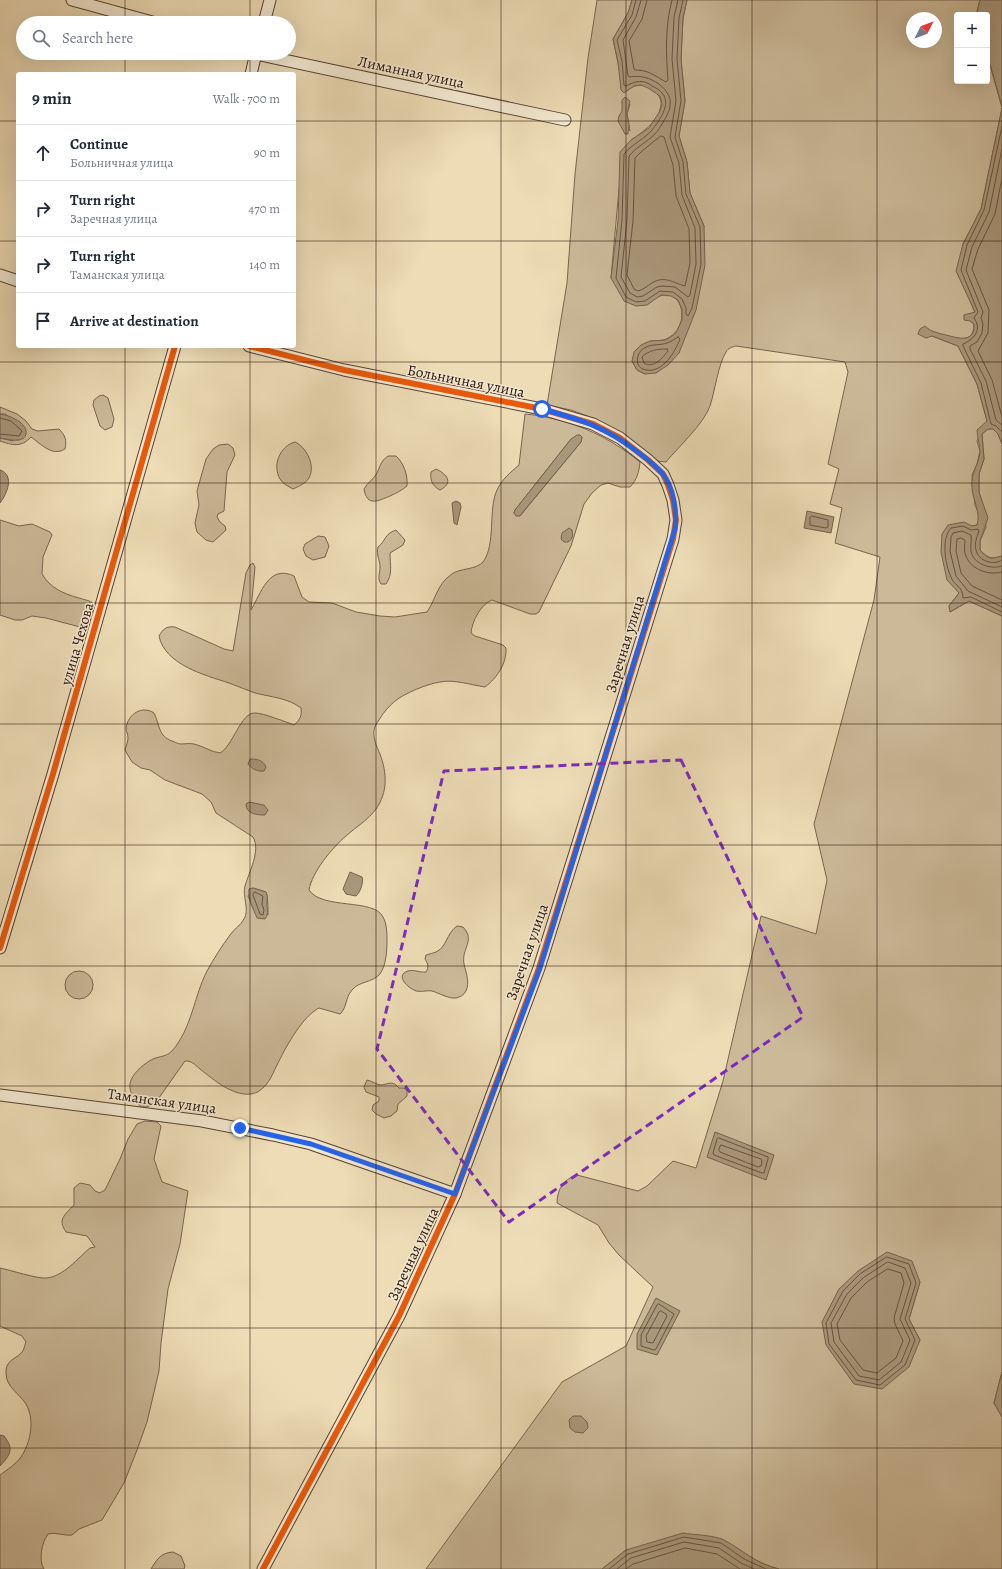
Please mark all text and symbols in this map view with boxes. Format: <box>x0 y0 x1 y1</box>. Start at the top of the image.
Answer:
north arrow <box>906 12 942 48</box>
map controls <box>954 12 990 84</box>
button: + <box>954 12 990 48</box>
search box <box>16 16 296 60</box>
icon: search <box>30 27 52 49</box>
text: Search here <box>62 28 133 48</box>
button: − <box>954 48 990 84</box>
street label: Лиманная улица <box>356 51 466 93</box>
text: 9 min <box>32 87 72 110</box>
text: Walk · 700 m <box>213 90 280 107</box>
text: Continue <box>70 134 128 154</box>
icon: ahead <box>32 142 54 164</box>
text: 90 m <box>254 144 280 161</box>
text: Больничная улица <box>70 154 173 171</box>
text: Turn right <box>70 190 135 210</box>
icon: right <box>32 198 54 220</box>
text: 470 m <box>248 200 280 217</box>
text: Заречная улица <box>70 210 157 227</box>
text: Turn right <box>70 246 135 266</box>
icon: right <box>32 254 54 276</box>
text: 140 m <box>249 256 280 273</box>
text: Таманская улица <box>70 266 165 283</box>
icon: arrive <box>32 310 54 332</box>
text: Arrive at destination <box>70 311 199 331</box>
street label: Больничная улица <box>405 360 527 402</box>
route start <box>533 400 551 418</box>
street label: Заречная улица <box>601 593 649 695</box>
street label: улица Чехова <box>55 600 98 689</box>
street label: Заречная улица <box>501 901 553 1003</box>
street label: Таманская улица <box>106 1083 218 1119</box>
route end <box>231 1119 249 1137</box>
street label: Заречная улица <box>383 1204 443 1304</box>

